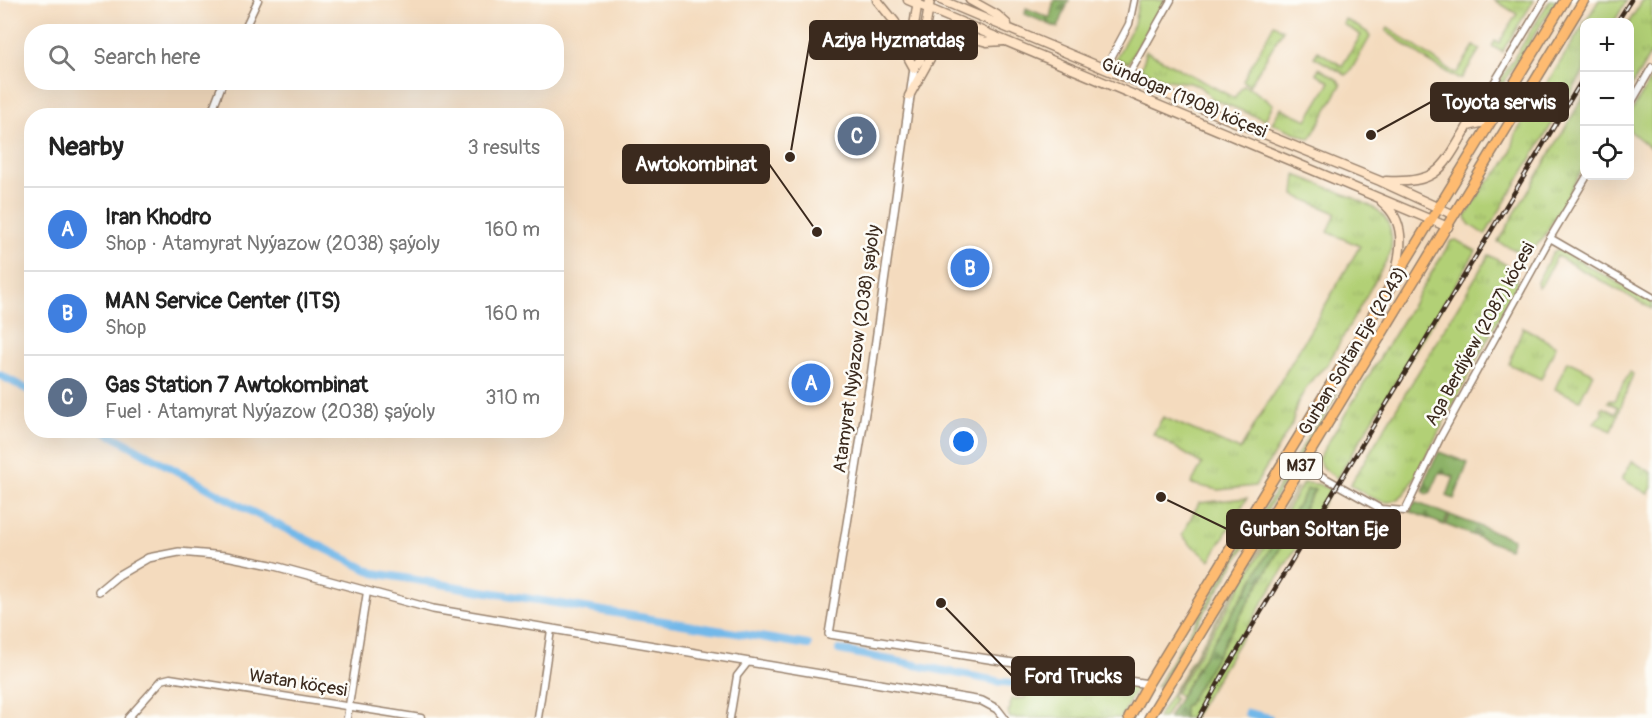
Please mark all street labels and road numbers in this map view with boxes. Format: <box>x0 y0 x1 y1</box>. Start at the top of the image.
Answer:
street label: Gündogar (1908) köçesi <box>1098 53 1270 143</box>
street label: Atamyrat Nyýazow (2038) şaýoly <box>828 223 886 475</box>
street label: Aga Berdiýew (2087) köçesi <box>1420 238 1540 430</box>
street label: Gurban Soltan Eje (2043) <box>1293 262 1413 440</box>
road number: M37 <box>1280 453 1322 479</box>
street label: Watan köçesi <box>247 664 349 702</box>

